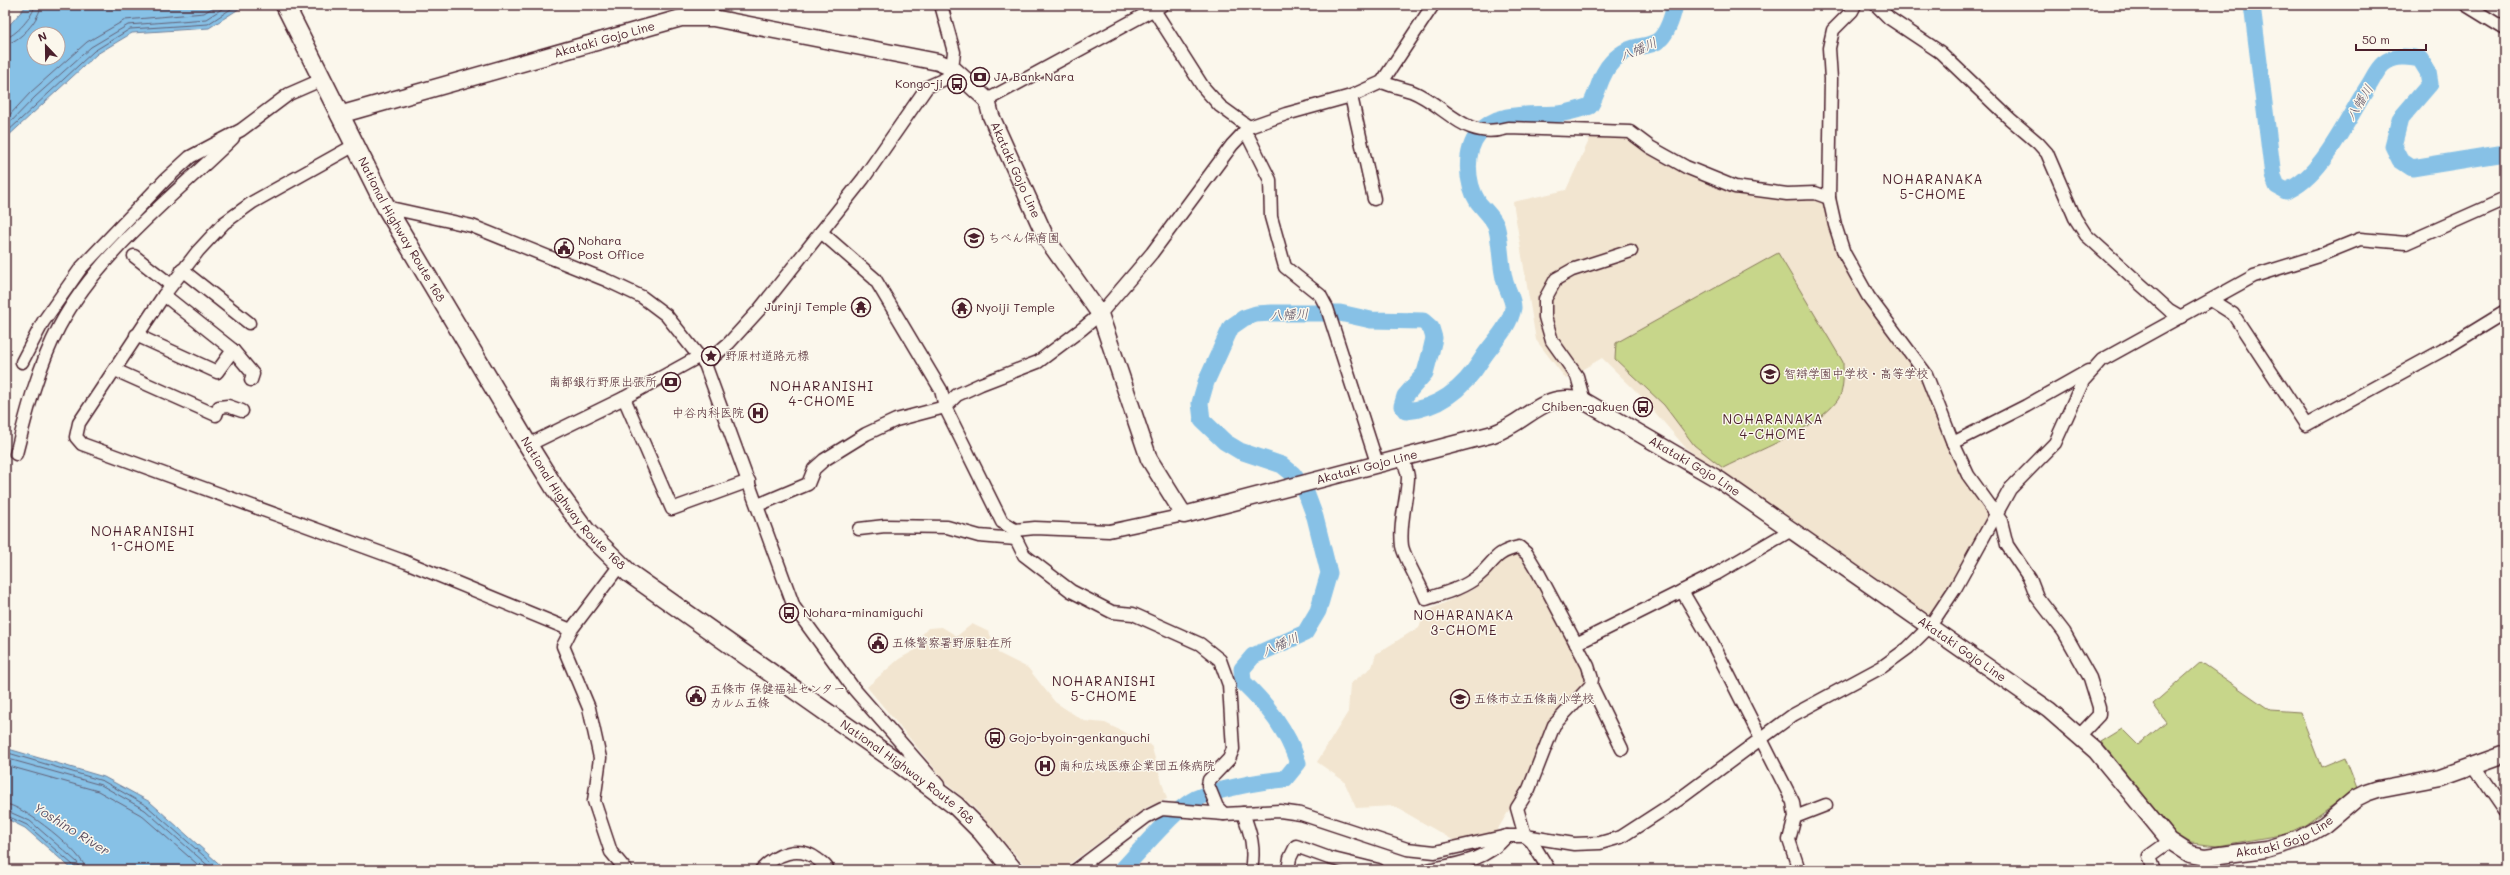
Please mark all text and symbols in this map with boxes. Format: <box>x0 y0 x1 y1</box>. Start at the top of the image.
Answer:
street label: Akataki Gojo Line <box>552 17 656 61</box>
north arrow <box>26 26 66 66</box>
scale bar <box>2356 26 2426 52</box>
text: N <box>35 28 49 45</box>
text: 50 m <box>2362 31 2390 47</box>
water label: 八幡川 <box>1617 33 1659 64</box>
bank icon: JA Bank Nara <box>969 66 991 88</box>
place label: JA Bank Nara <box>994 68 1074 84</box>
bus stop icon: Kongo-ji <box>946 73 968 95</box>
place label: Kongo-ji <box>895 75 943 91</box>
water label: 八幡川 <box>2341 81 2376 123</box>
street label: Akataki Gojo Line <box>988 119 1045 220</box>
street label: National Highway Route 168 <box>355 154 450 304</box>
district label: NOHARANAKA 5-CHOME <box>1883 170 1983 202</box>
school or university icon: ちべん保育園 <box>963 227 985 249</box>
place label: ちべん保育園 <box>988 229 1060 245</box>
place label: Nohara Post Office <box>578 232 644 262</box>
public building icon: Nohara Post Office <box>553 237 575 259</box>
temple icon: Jurinji Temple <box>850 296 872 318</box>
temple icon: Nyoiji Temple <box>951 297 973 319</box>
place label: Jurinji Temple <box>764 298 847 314</box>
place label: Nyoiji Temple <box>976 299 1055 315</box>
water label: 八幡川 <box>1269 304 1309 323</box>
place icon: 野原村道路元標 <box>700 345 722 367</box>
place label: 野原村道路元標 <box>725 347 809 363</box>
school or university icon: 智辯学園中学校・高等学校 <box>1759 363 1781 385</box>
place label: 智辯学園中学校・高等学校 <box>1784 365 1928 381</box>
bank icon: 南都銀行野原出張所 <box>660 371 682 393</box>
place label: 南都銀行野原出張所 <box>549 373 657 389</box>
district label: NOHARANISHI 4-CHOME <box>770 377 874 409</box>
bus stop icon: Chiben-gakuen <box>1632 396 1654 418</box>
place label: Chiben-gakuen <box>1542 398 1629 414</box>
hospital icon: 中谷内科医院 <box>747 402 769 424</box>
place label: 中谷内科医院 <box>672 404 744 420</box>
district label: NOHARANAKA 4-CHOME <box>1723 410 1823 442</box>
street label: Akataki Gojo Line <box>1647 432 1744 499</box>
street label: National Highway Route 168 <box>518 433 630 573</box>
street label: Akataki Gojo Line <box>1314 445 1419 487</box>
district label: NOHARANISHI 1-CHOME <box>91 522 195 554</box>
bus stop icon: Nohara-minamiguchi <box>778 602 800 624</box>
place label: Nohara-minamiguchi <box>803 604 923 620</box>
district label: NOHARANAKA 3-CHOME <box>1414 606 1514 638</box>
street label: Akataki Gojo Line <box>1915 612 2010 685</box>
water label: 八幡川 <box>1259 628 1301 659</box>
public building icon: 五條警察署野原駐在所 <box>867 632 889 654</box>
place label: 五條警察署野原駐在所 <box>892 634 1012 650</box>
district label: NOHARANISHI 5-CHOME <box>1052 672 1156 704</box>
place label: 五條市 保健福祉センター カルム五條 <box>710 680 845 710</box>
public building icon: 五條市 保健福祉センター カルム五條 <box>685 685 707 707</box>
school or university icon: 五條市立五條南小学校 <box>1449 688 1471 710</box>
place label: 五條市立五條南小学校 <box>1474 690 1594 706</box>
street label: National Highway Route 168 <box>837 715 978 827</box>
bus stop icon: Gojo-byoin-genkanguchi <box>984 727 1006 749</box>
place label: Gojo-byoin-genkanguchi <box>1009 729 1150 745</box>
hospital icon: 南和広域医療企業団五條病院 <box>1034 755 1056 777</box>
place label: 南和広域医療企業団五條病院 <box>1059 757 1215 773</box>
water label: Yoshino River <box>31 798 114 859</box>
street label: Akataki Gojo Line <box>2234 812 2336 860</box>

